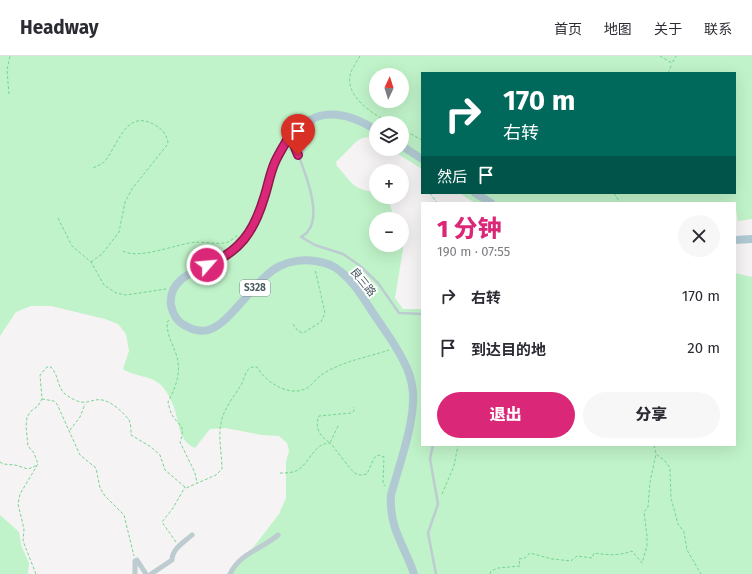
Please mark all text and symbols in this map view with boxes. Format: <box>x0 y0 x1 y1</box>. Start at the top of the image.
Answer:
text: Headway <box>20 16 99 39</box>
text: 首页 <box>554 21 582 38</box>
text: 地图 <box>604 21 632 38</box>
text: 关于 <box>654 21 682 38</box>
text: 联系 <box>704 21 732 38</box>
north arrow <box>369 68 409 108</box>
map controls <box>369 68 409 252</box>
text: 170 m <box>503 84 575 117</box>
icon: right <box>437 88 489 140</box>
pin <box>281 114 315 155</box>
button: layers <box>369 116 409 156</box>
icon: arrive <box>287 120 309 142</box>
text: 右转 <box>503 122 539 144</box>
button: + <box>369 164 409 204</box>
icon: arrive <box>475 164 497 186</box>
text: 然后 <box>437 168 467 186</box>
button: − <box>369 212 409 252</box>
text: 1 分钟 <box>437 215 502 243</box>
button: close <box>678 215 720 257</box>
position arrow <box>186 244 228 286</box>
text: 190 m · 07:55 <box>437 244 510 259</box>
street label: 良三路 <box>348 265 378 299</box>
road number: S328 <box>240 280 270 296</box>
icon: right <box>437 285 459 307</box>
text: 170 m <box>682 287 720 305</box>
text: 右转 <box>471 289 501 307</box>
icon: arrive <box>437 337 459 359</box>
text: 20 m <box>687 339 720 357</box>
text: 到达目的地 <box>471 341 546 359</box>
button: 退出 <box>437 392 575 438</box>
button: 分享 <box>583 392 720 438</box>

